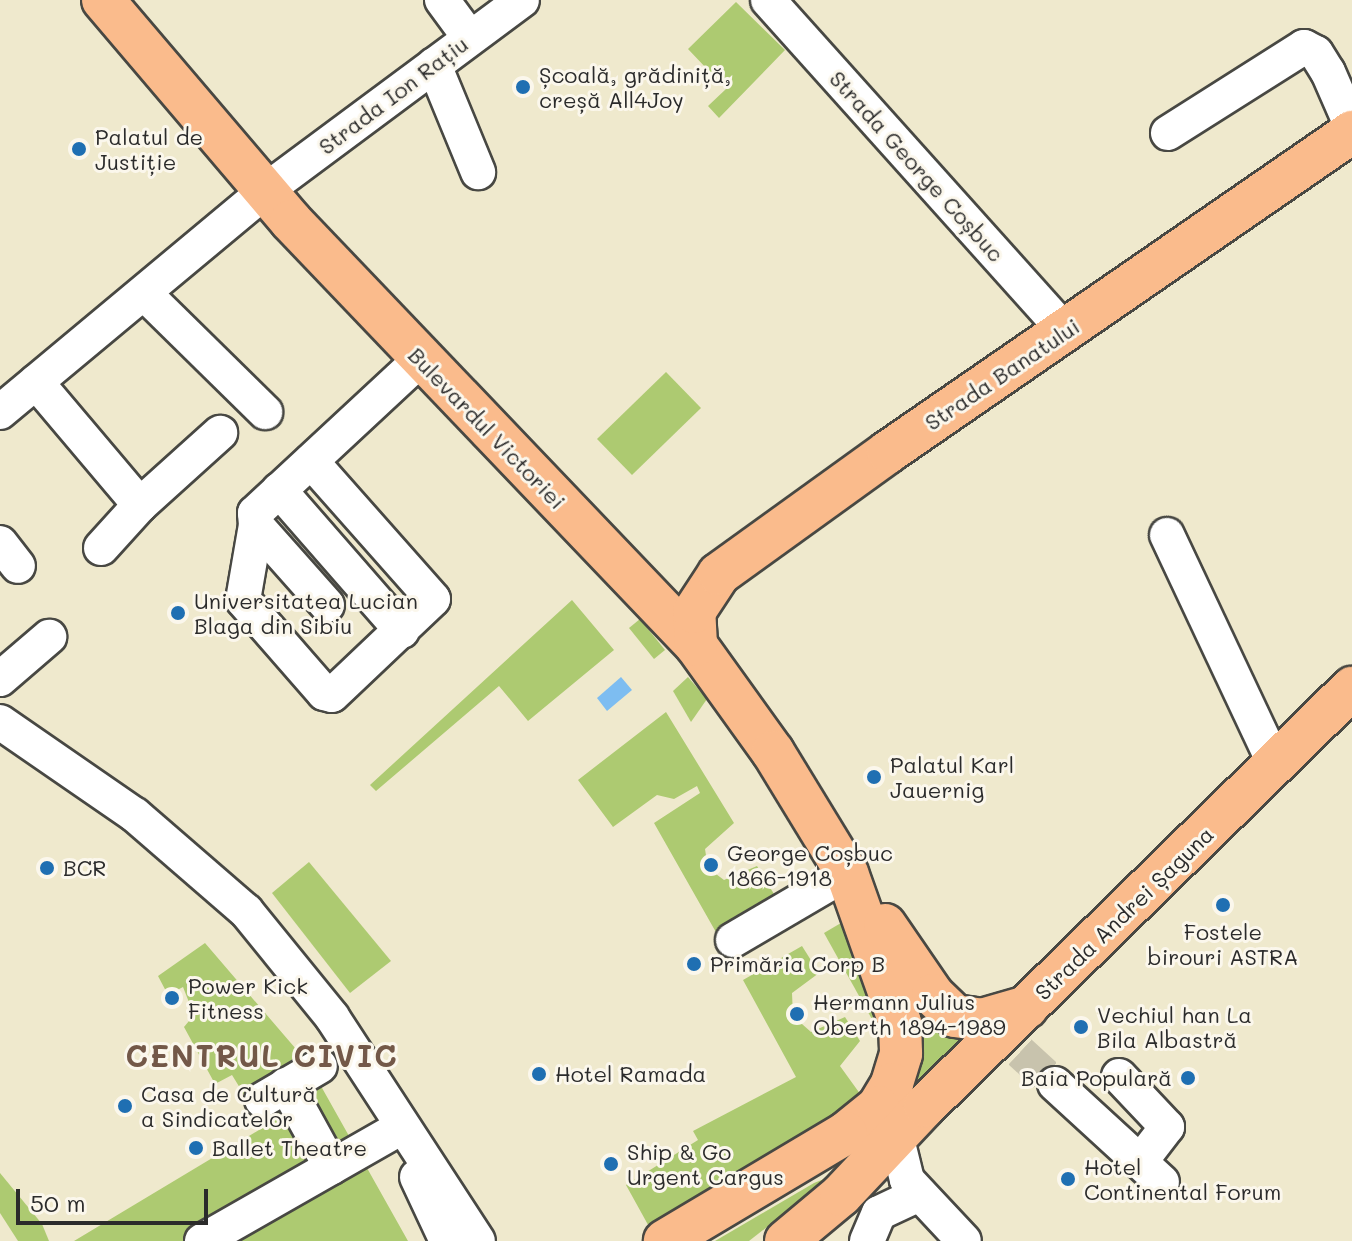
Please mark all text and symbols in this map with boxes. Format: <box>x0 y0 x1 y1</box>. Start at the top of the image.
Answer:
street label: Strada Ion Rațiu <box>313 30 473 160</box>
place label: Școală, grădiniță, creșă All4Joy <box>539 61 731 112</box>
street label: Strada George Coșbuc <box>824 65 1010 267</box>
marker: Școală, grădiniță, creșă All4Joy <box>514 78 532 96</box>
place label: Palatul de Justiție <box>95 123 203 174</box>
marker: Palatul de Justiție <box>70 140 88 158</box>
street label: Strada Banatului <box>920 313 1084 435</box>
street label: Bulevardul Victoriei <box>403 342 571 514</box>
place label: Universitatea Lucian Blaga din Sibiu <box>194 587 418 638</box>
marker: Universitatea Lucian Blaga din Sibiu <box>169 604 187 622</box>
place label: Palatul Karl Jauernig <box>890 751 1014 802</box>
marker: Palatul Karl Jauernig <box>865 768 883 786</box>
street label: Strada Andrei Șaguna <box>1029 821 1219 1005</box>
place label: George Coșbuc 1866-1918 <box>727 839 893 890</box>
place label: BCR <box>63 855 106 881</box>
marker: George Coșbuc 1866-1918 <box>702 856 720 874</box>
marker: BCR <box>38 859 56 877</box>
marker: Fostele birouri ASTRA <box>1214 896 1232 914</box>
place label: Fostele birouri ASTRA <box>1148 918 1298 970</box>
place label: Primăria Corp B <box>710 951 885 977</box>
marker: Primăria Corp B <box>685 955 703 973</box>
place label: Power Kick Fitness <box>188 972 308 1024</box>
place label: Hermann Julius Oberth 1894-1989 <box>813 988 1006 1040</box>
marker: Power Kick Fitness <box>163 989 181 1007</box>
place label: Vechiul han La Bila Albastră <box>1097 1001 1252 1052</box>
marker: Hermann Julius Oberth 1894-1989 <box>788 1005 806 1023</box>
marker: Vechiul han La Bila Albastră <box>1072 1018 1090 1036</box>
district label: CENTRUL CIVIC <box>125 1037 399 1073</box>
place label: Hotel Ramada <box>555 1061 706 1087</box>
marker: Hotel Ramada <box>530 1065 548 1083</box>
place label: Baia Populară <box>1021 1065 1172 1091</box>
marker: Baia Populară <box>1179 1069 1197 1087</box>
place label: Casa de Cultură a Sindicatelor <box>141 1080 316 1132</box>
marker: Casa de Cultură a Sindicatelor <box>116 1097 134 1115</box>
place label: Ballet Theatre <box>212 1135 367 1161</box>
place label: Ship & Go Urgent Cargus <box>627 1138 784 1190</box>
marker: Ballet Theatre <box>187 1139 205 1157</box>
place label: Hotel Continental Forum <box>1084 1153 1281 1204</box>
marker: Ship & Go Urgent Cargus <box>602 1155 620 1173</box>
marker: Hotel Continental Forum <box>1059 1170 1077 1188</box>
scale bar <box>20 1173 212 1223</box>
text: 50 m <box>30 1187 86 1218</box>

